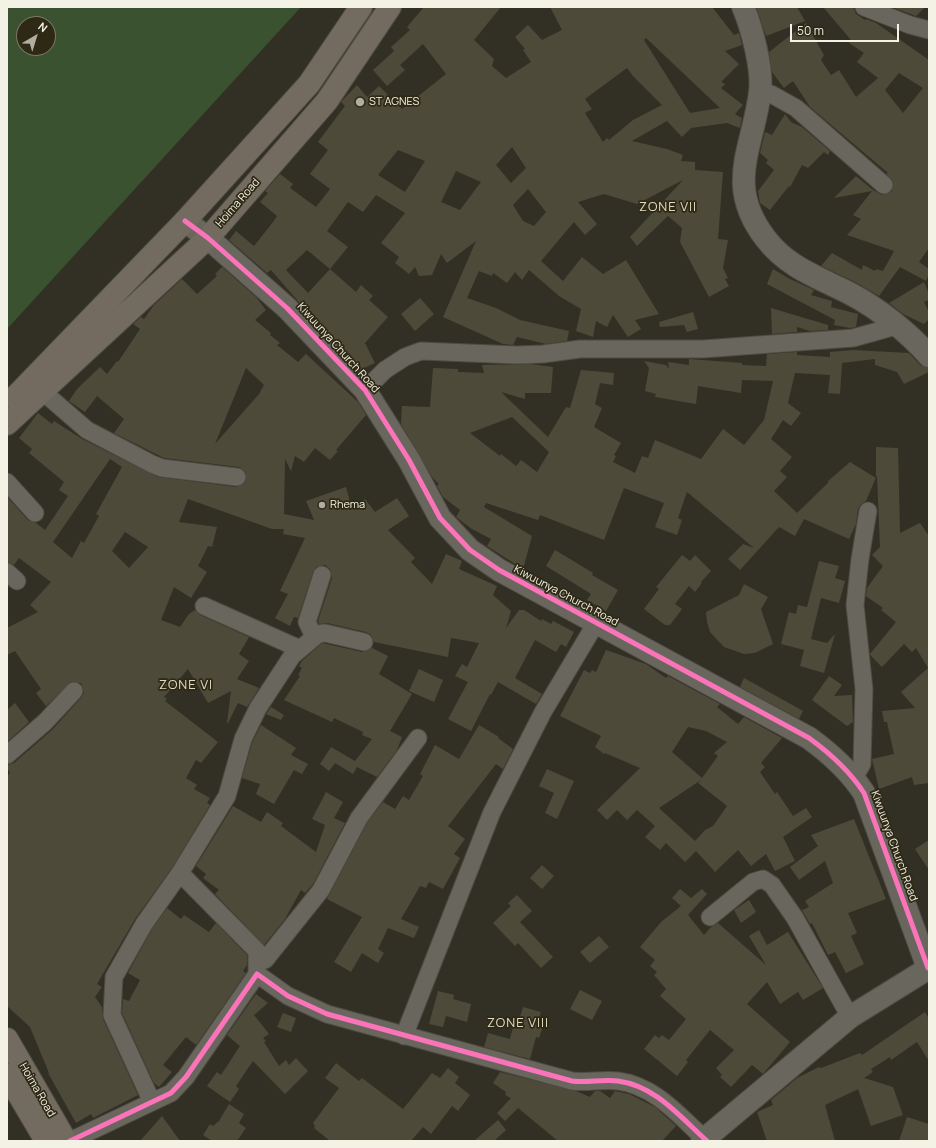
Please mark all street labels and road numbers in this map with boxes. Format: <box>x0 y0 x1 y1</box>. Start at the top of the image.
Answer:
street label: Hoima Road <box>213 176 263 230</box>
street label: Kiwuunya Church Road <box>294 300 382 396</box>
street label: Kiwuunya Church Road <box>511 563 621 629</box>
street label: Kiwuunya Church Road <box>868 789 920 903</box>
street label: Hoima Road <box>16 1061 58 1119</box>

